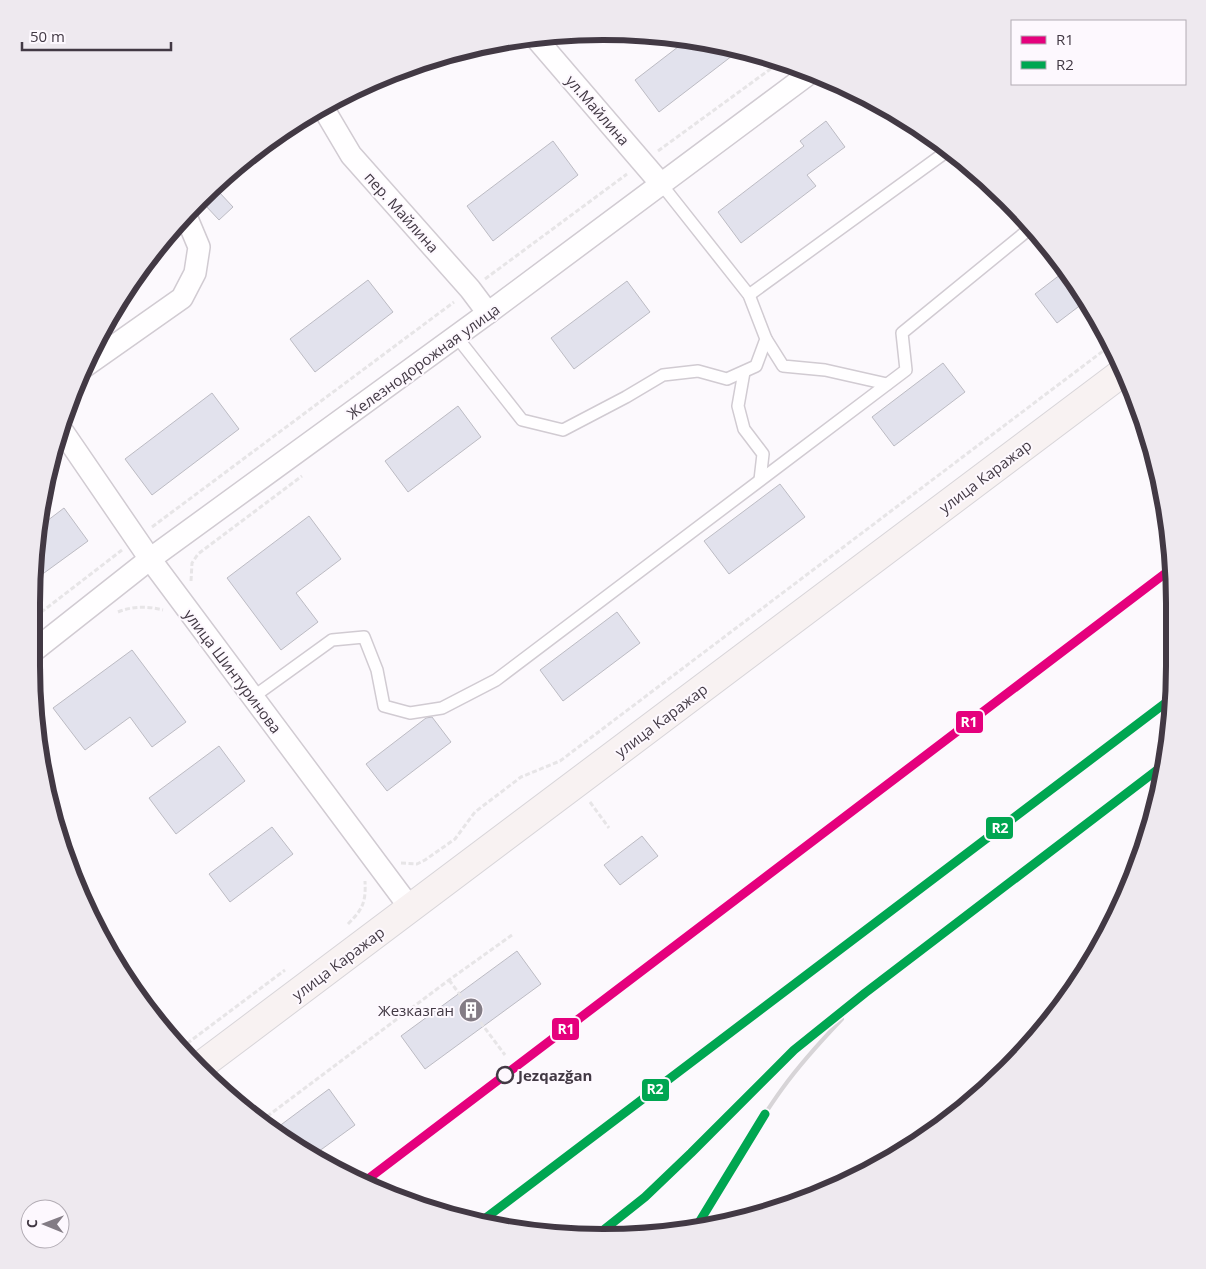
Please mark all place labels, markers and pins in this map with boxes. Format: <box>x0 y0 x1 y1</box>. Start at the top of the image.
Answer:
building icon: Жезказган <box>458 997 484 1023</box>
place label: Жезказган <box>378 1000 454 1020</box>
place label: Jezqazğan <box>516 1065 592 1085</box>
marker: Jezqazğan <box>496 1066 514 1084</box>

